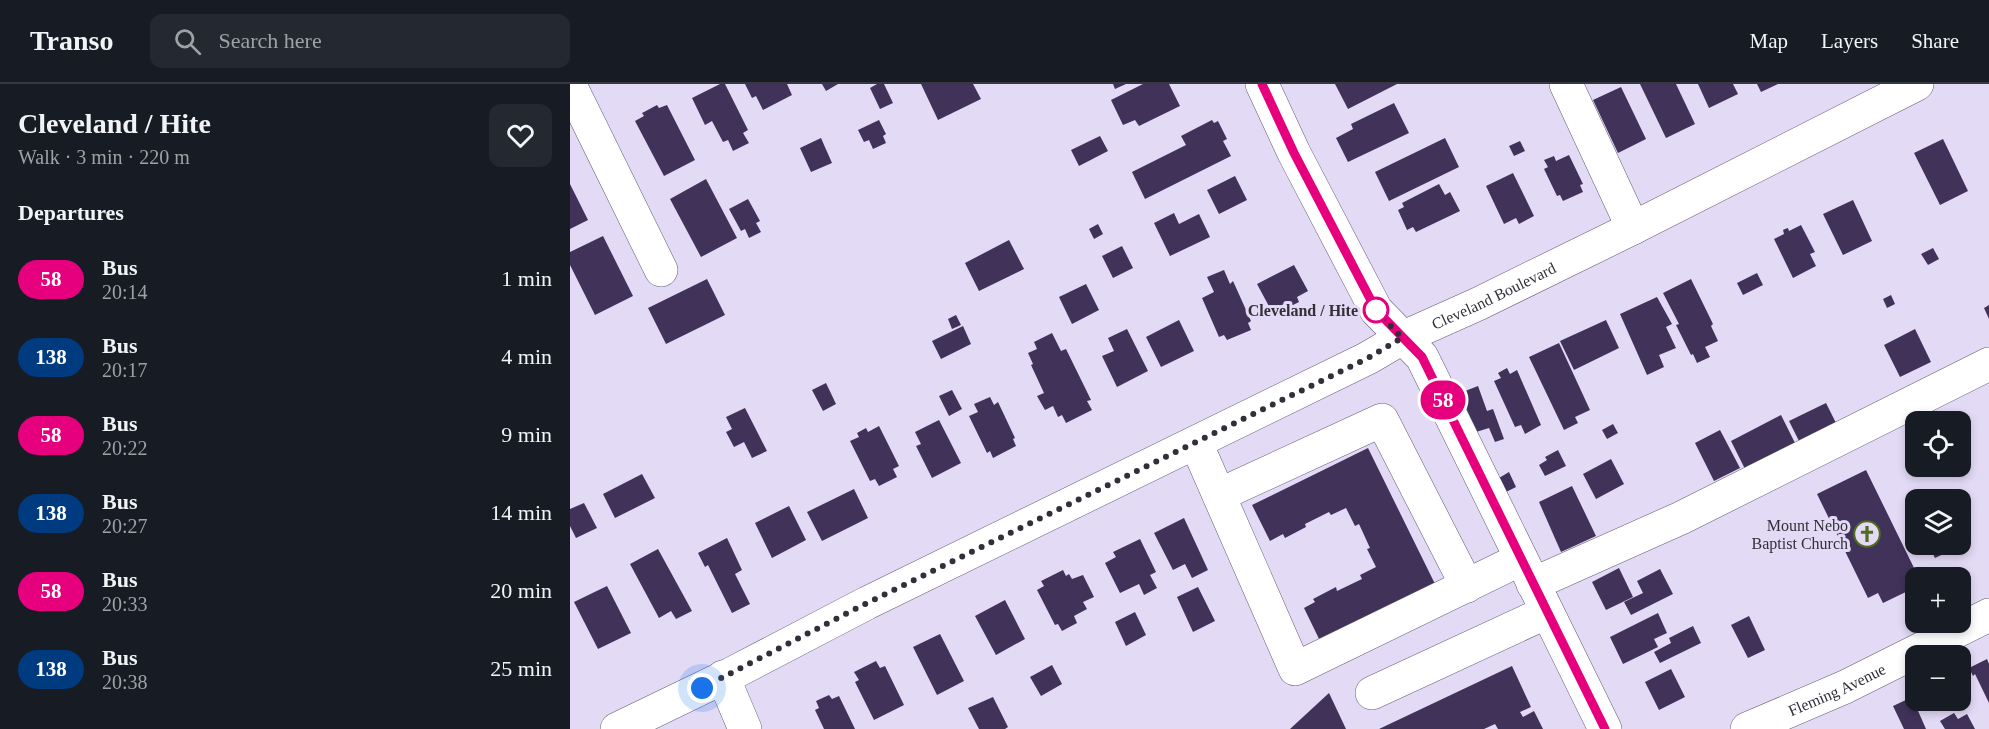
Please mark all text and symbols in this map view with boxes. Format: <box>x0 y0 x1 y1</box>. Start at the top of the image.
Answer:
search box <box>150 14 570 68</box>
text: Transo <box>30 25 114 56</box>
icon: search <box>171 25 204 58</box>
text: Search here <box>219 28 322 53</box>
text: Map <box>1750 29 1788 53</box>
text: Layers <box>1821 29 1878 53</box>
text: Share <box>1911 29 1959 53</box>
button: heart <box>489 104 552 167</box>
text: Cleveland / Hite <box>18 108 211 139</box>
text: Walk · 3 min · 220 m <box>18 146 190 168</box>
text: Departures <box>18 200 124 225</box>
text: Bus <box>102 255 137 280</box>
street label: Cleveland Boulevard <box>1429 259 1559 333</box>
text: 1 min <box>501 266 552 291</box>
text: 58 <box>41 267 62 291</box>
text: 20:14 <box>102 281 148 303</box>
marker: Cleveland / Hite <box>1363 297 1389 323</box>
place label: Cleveland / Hite <box>1248 302 1358 319</box>
text: Bus <box>102 333 137 358</box>
text: 4 min <box>501 344 552 369</box>
text: 138 <box>35 345 67 369</box>
text: 20:17 <box>102 359 148 381</box>
line badge: 58 <box>1416 380 1470 420</box>
text: 58 <box>1433 388 1454 412</box>
text: Bus <box>102 411 137 436</box>
map controls <box>1905 411 1971 711</box>
button: locate <box>1905 411 1971 477</box>
text: 9 min <box>501 422 552 447</box>
text: 58 <box>41 423 62 447</box>
text: 20:22 <box>102 437 148 459</box>
text: Bus <box>102 489 137 514</box>
button: layers <box>1905 489 1971 555</box>
text: 14 min <box>490 500 552 525</box>
text: 138 <box>35 501 67 525</box>
text: 20:27 <box>102 515 148 537</box>
place label: Mount Nebo Baptist Church <box>1752 517 1848 553</box>
church icon: Mount Nebo Baptist Church <box>1852 519 1882 549</box>
text: Bus <box>102 567 137 592</box>
button: + <box>1905 567 1971 633</box>
text: 20 min <box>490 578 552 603</box>
text: 58 <box>41 579 62 603</box>
text: 20:33 <box>102 593 148 615</box>
text: Bus <box>102 645 137 670</box>
button: − <box>1905 645 1971 711</box>
text: 25 min <box>490 656 552 681</box>
text: 138 <box>35 657 67 681</box>
street label: Fleming Avenue <box>1786 660 1888 719</box>
text: 20:38 <box>102 671 148 693</box>
your location <box>687 673 717 703</box>

